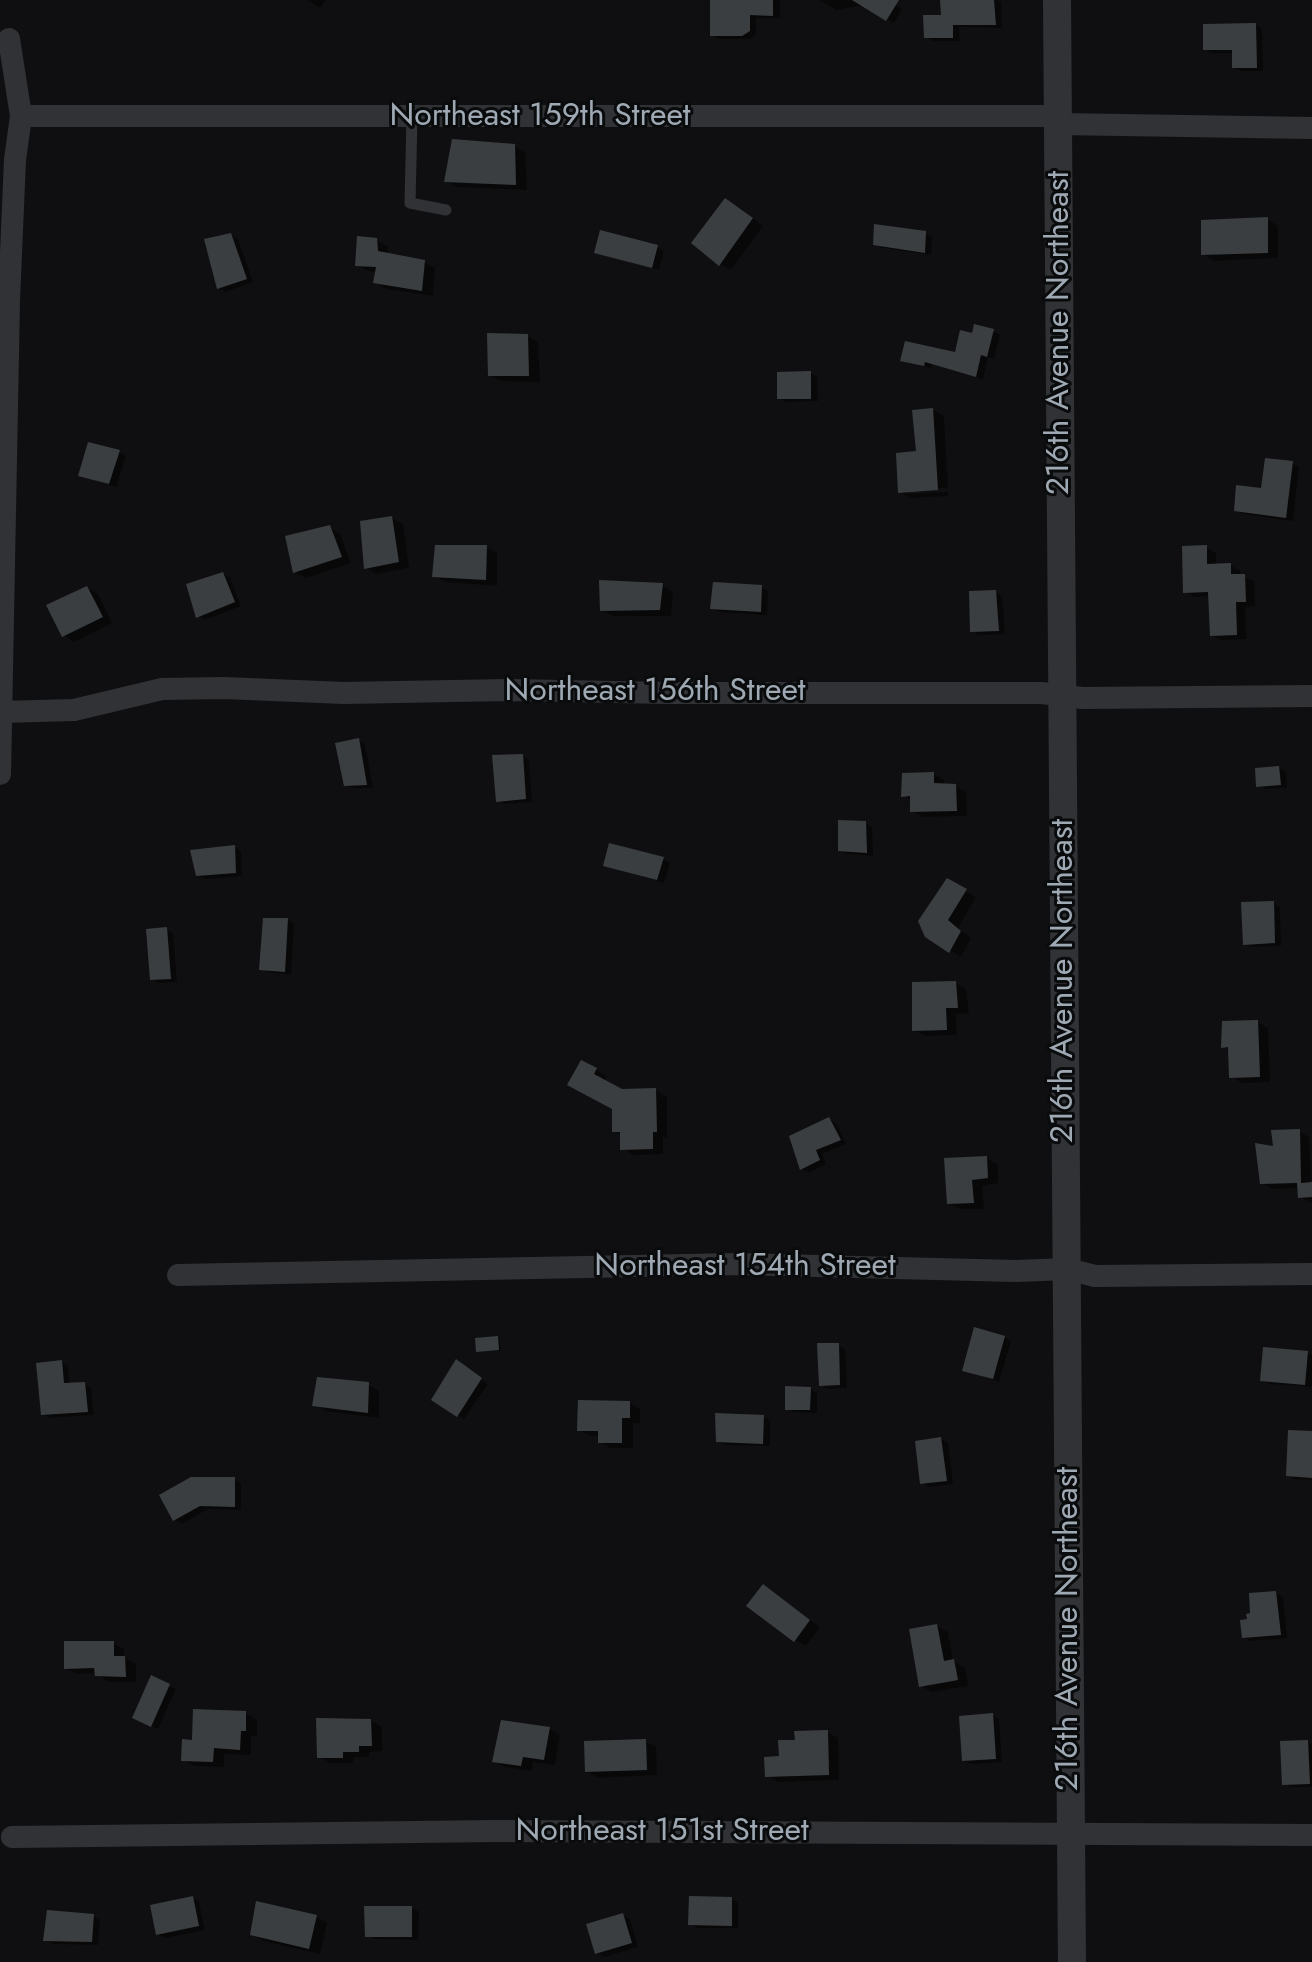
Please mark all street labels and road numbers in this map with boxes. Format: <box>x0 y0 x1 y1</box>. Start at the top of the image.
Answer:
street label: Northeast 159th Street <box>389 98 691 136</box>
street label: 216th Avenue Northeast <box>1041 171 1079 495</box>
street label: Northeast 156th Street <box>504 673 806 711</box>
street label: 216th Avenue Northeast <box>1045 819 1083 1143</box>
street label: Northeast 154th Street <box>594 1248 896 1286</box>
street label: 216th Avenue Northeast <box>1050 1467 1088 1791</box>
street label: Northeast 151st Street <box>515 1813 809 1851</box>

